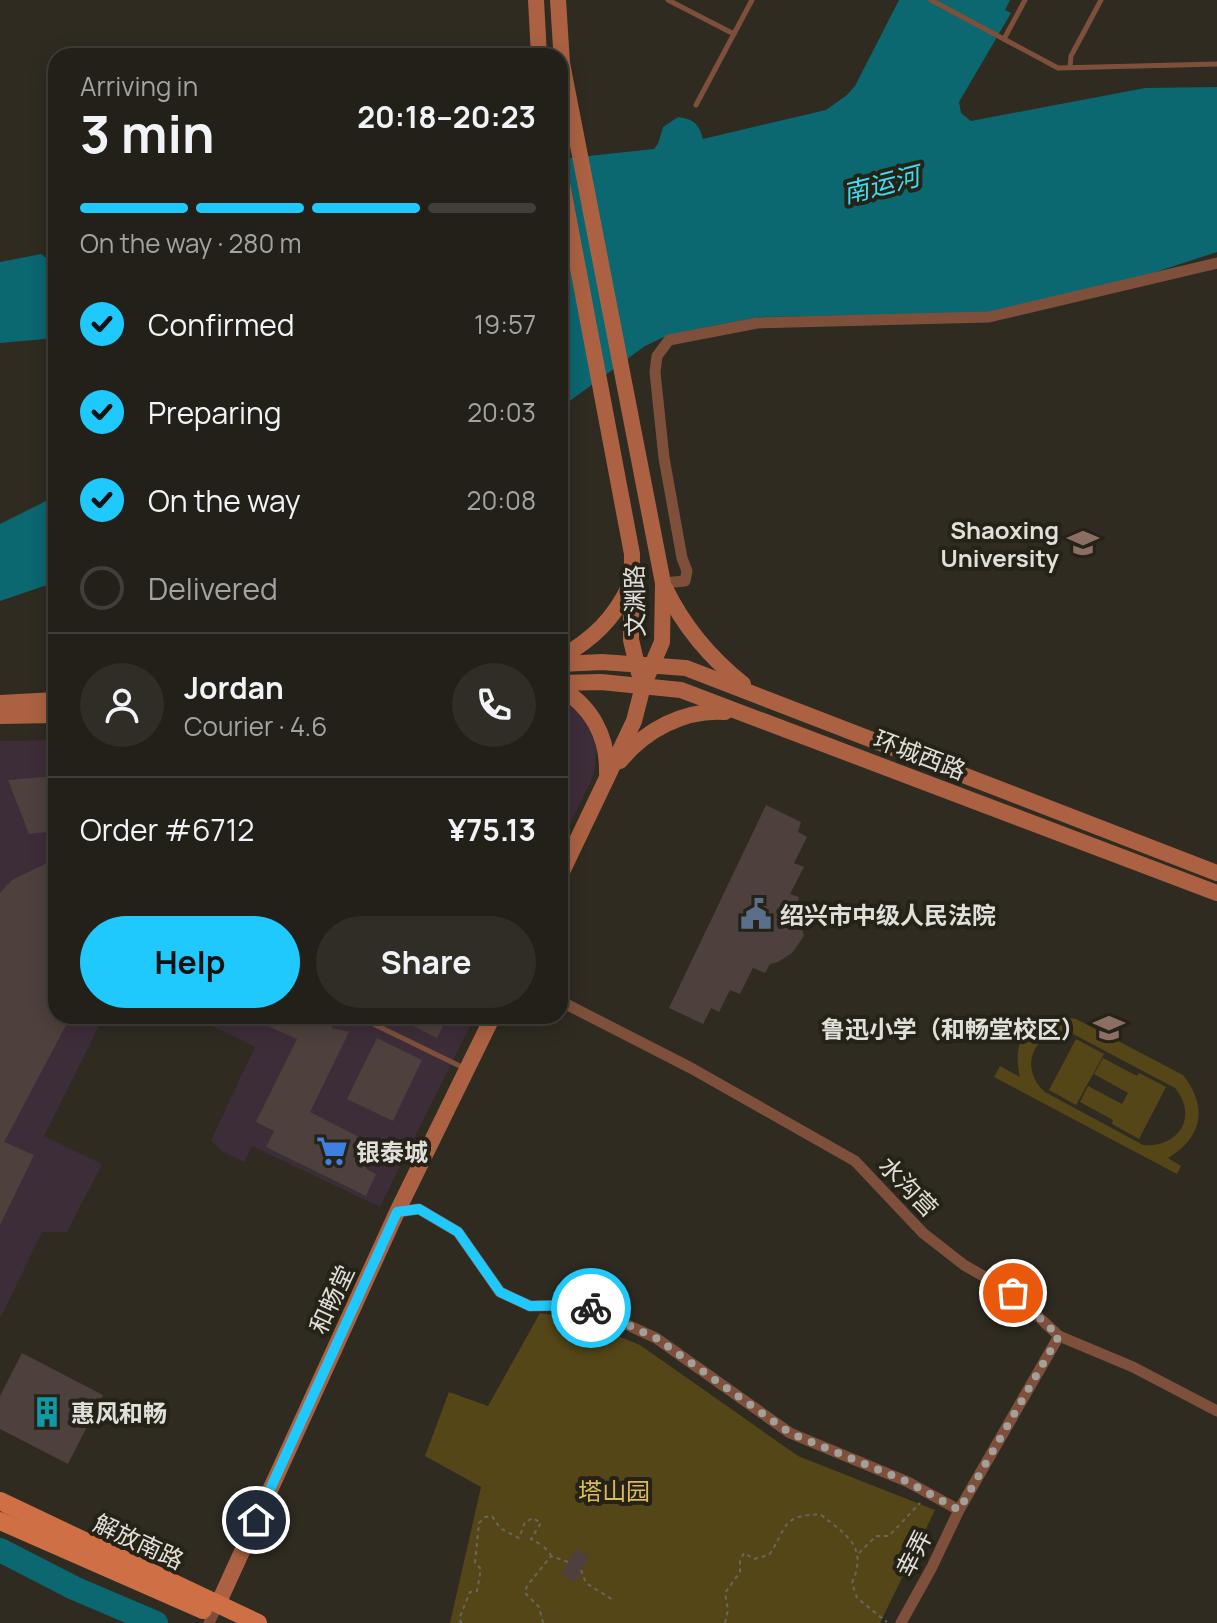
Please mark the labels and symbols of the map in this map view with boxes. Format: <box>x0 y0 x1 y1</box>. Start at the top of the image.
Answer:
water label: 南运河 <box>839 156 928 211</box>
place label: Shaoxing University <box>940 513 1060 574</box>
school or university icon: Shaoxing University <box>1066 526 1100 560</box>
street label: 文渊路 <box>617 565 651 637</box>
street label: 环城西路 <box>869 721 971 787</box>
public building icon: 绍兴市中级人民法院 <box>739 897 773 931</box>
place label: 绍兴市中级人民法院 <box>780 898 996 931</box>
school or university icon: 鲁迅小学（和畅堂校区） <box>1092 1011 1126 1045</box>
place label: 鲁迅小学（和畅堂校区） <box>821 1012 1085 1045</box>
supermarket icon: 银泰城 <box>315 1134 349 1168</box>
place label: 银泰城 <box>356 1135 428 1168</box>
street label: 水沟营 <box>872 1149 946 1223</box>
street label: 和畅堂 <box>301 1259 361 1339</box>
pin <box>979 1259 1047 1327</box>
courier <box>551 1268 631 1348</box>
building icon: 惠风和畅 <box>30 1395 64 1429</box>
place label: 惠风和畅 <box>71 1396 167 1429</box>
park label: 塔山园 <box>578 1474 650 1507</box>
pin <box>222 1486 290 1554</box>
street label: 解放南路 <box>89 1506 189 1576</box>
street label: 幸弄 <box>887 1524 939 1582</box>

